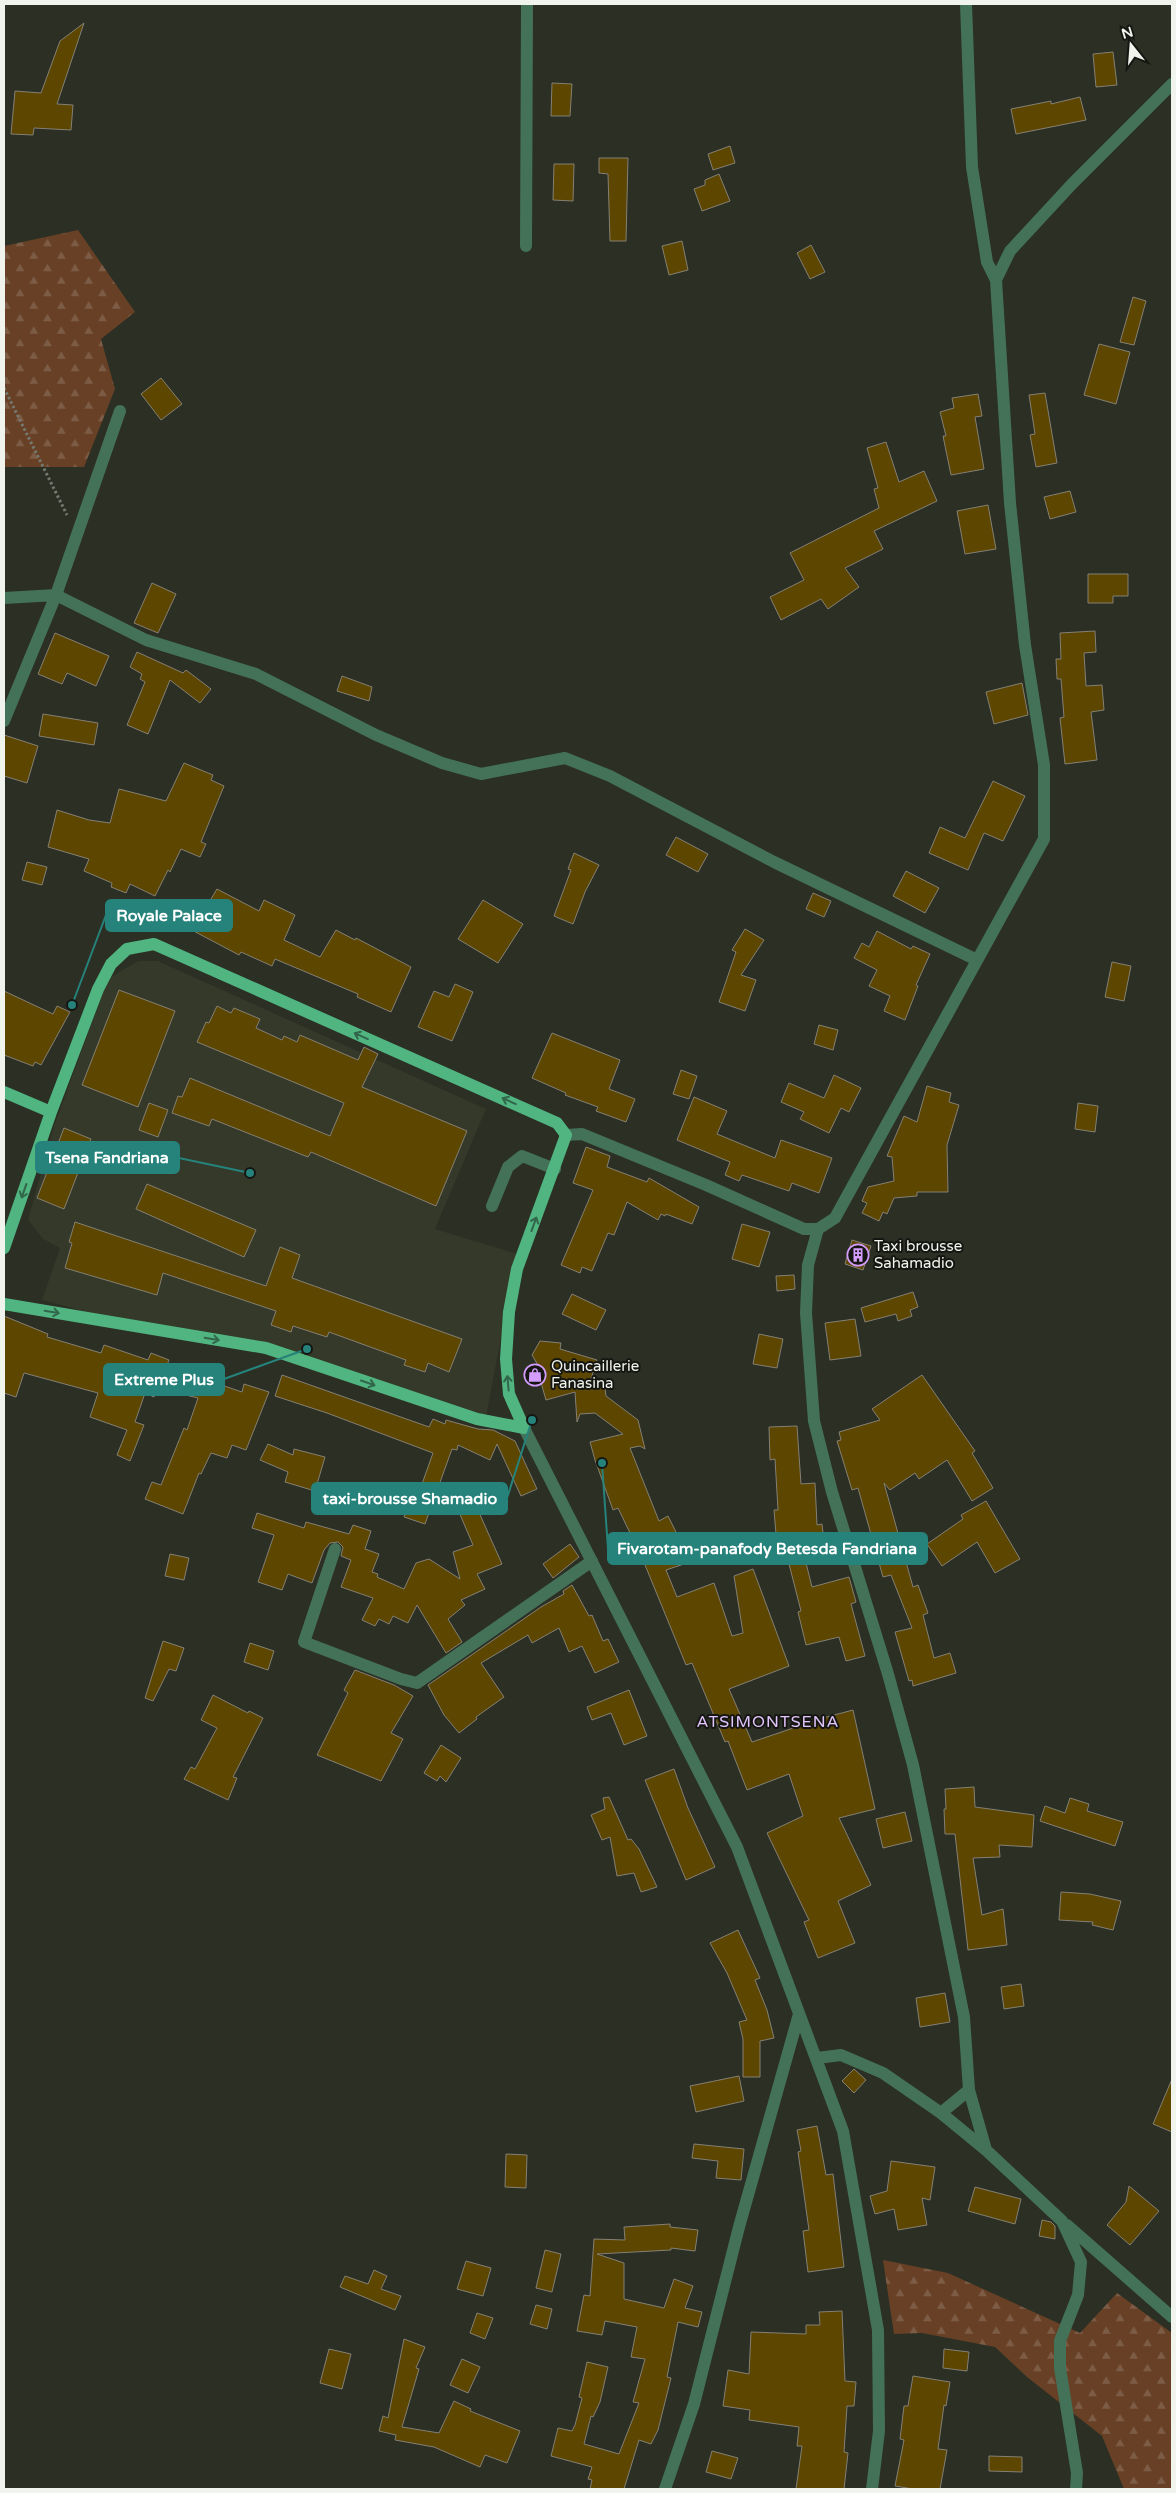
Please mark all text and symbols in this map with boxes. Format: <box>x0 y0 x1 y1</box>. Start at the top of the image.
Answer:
north arrow <box>1106 20 1156 70</box>
text: N <box>1119 23 1135 43</box>
callout: Royale Palace <box>106 900 232 931</box>
text: Royale Palace <box>116 906 222 926</box>
one-way arrow <box>354 1030 369 1040</box>
one-way arrow <box>502 1096 517 1106</box>
callout: Tsena Fandriana <box>36 1142 179 1173</box>
text: Tsena Fandriana <box>44 1148 169 1168</box>
one-way arrow <box>19 1183 28 1198</box>
one-way arrow <box>530 1217 539 1233</box>
place label: Taxi brousse Sahamadio <box>874 1237 962 1272</box>
building icon: Taxi brousse Sahamadio <box>846 1243 870 1267</box>
one-way arrow <box>43 1307 59 1317</box>
one-way arrow <box>204 1334 220 1344</box>
place label: Quincaillerie Fanasina <box>551 1357 639 1392</box>
shop icon: Quincaillerie Fanasina <box>523 1363 547 1387</box>
callout: Extreme Plus <box>104 1364 224 1395</box>
text: Extreme Plus <box>114 1370 214 1390</box>
one-way arrow <box>503 1375 513 1391</box>
one-way arrow <box>360 1379 375 1388</box>
callout: taxi-brousse Shamadio <box>312 1483 507 1514</box>
text: taxi-brousse Shamadio <box>322 1489 497 1509</box>
callout: Fivarotam-panafody Betesda Fandriana <box>608 1533 927 1564</box>
text: Fivarotam-panafody Betesda Fandriana <box>617 1539 917 1559</box>
district label: ATSIMONTSENA <box>697 1712 840 1732</box>

